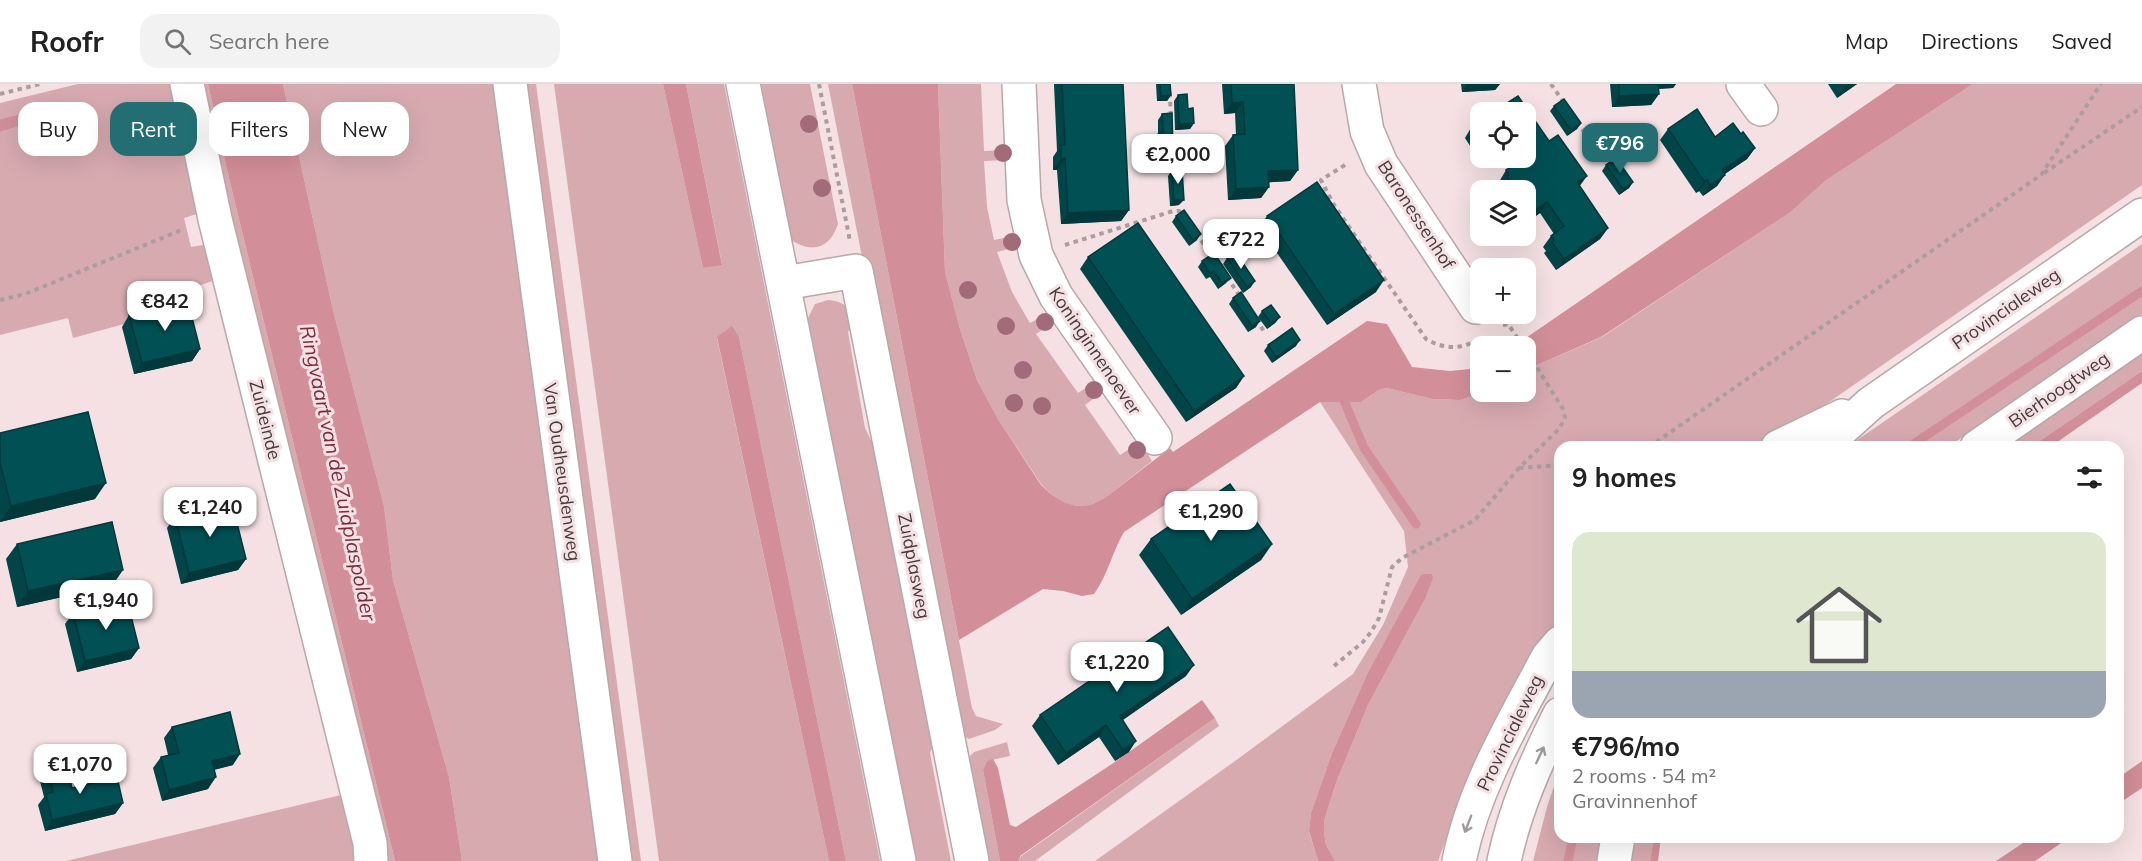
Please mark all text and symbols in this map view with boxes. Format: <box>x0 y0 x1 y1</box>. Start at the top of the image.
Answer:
search box <box>140 14 560 68</box>
text: Roofr <box>30 24 104 59</box>
icon: search <box>161 25 194 58</box>
text: Search here <box>209 27 330 55</box>
text: Map <box>1845 28 1888 54</box>
text: Directions <box>1921 28 2018 54</box>
text: Saved <box>2051 28 2112 54</box>
chip: Buy <box>18 102 98 156</box>
chip: Rent <box>110 102 197 156</box>
chip: Filters <box>209 102 309 156</box>
chip: New <box>321 102 409 156</box>
map controls <box>1470 102 1536 402</box>
button: locate <box>1470 102 1536 168</box>
pin: €796 <box>1584 123 1656 174</box>
text: €796 <box>1596 130 1644 155</box>
pin: €2,000 <box>1129 134 1227 185</box>
text: €2,000 <box>1146 141 1210 166</box>
street label: Baronessenhof <box>1373 156 1461 274</box>
button: layers <box>1470 180 1536 246</box>
pin: €722 <box>1205 219 1277 270</box>
text: €722 <box>1217 226 1265 251</box>
button: + <box>1470 258 1536 324</box>
street label: Provincialeweg <box>1947 263 2064 354</box>
pin: €842 <box>129 281 201 332</box>
street label: Koninginnenoever <box>1044 282 1147 419</box>
text: €842 <box>141 288 189 313</box>
water label: Ringvaart van de Zuidplaspolder <box>295 323 382 624</box>
button: − <box>1470 336 1536 402</box>
street label: Bierhoogtweg <box>2004 347 2113 433</box>
street label: Zuideinde <box>245 378 286 462</box>
street label: Van Oudheusdenweg <box>539 381 586 562</box>
text: 9 homes <box>1572 461 1676 494</box>
icon: filters <box>2073 461 2106 494</box>
pin: €1,240 <box>161 487 259 538</box>
pin: €1,290 <box>1162 491 1260 542</box>
text: €1,240 <box>178 494 242 519</box>
text: €1,290 <box>1179 498 1243 523</box>
street label: Zuidplasweg <box>893 511 936 621</box>
icon: home <box>1785 571 1893 679</box>
pin: €1,940 <box>57 580 155 631</box>
text: €1,940 <box>74 587 138 612</box>
pin: €1,220 <box>1068 642 1166 693</box>
text: €1,220 <box>1085 649 1149 674</box>
street label: Provincialeweg <box>1471 671 1548 795</box>
text: €796/mo <box>1572 730 1680 763</box>
pin: €1,070 <box>31 744 129 795</box>
one-way arrow <box>1535 746 1547 764</box>
text: €1,070 <box>48 751 112 776</box>
text: 2 rooms · 54 m² <box>1572 763 1716 788</box>
text: Gravinnenhof <box>1572 788 1697 813</box>
one-way arrow <box>1462 814 1473 832</box>

